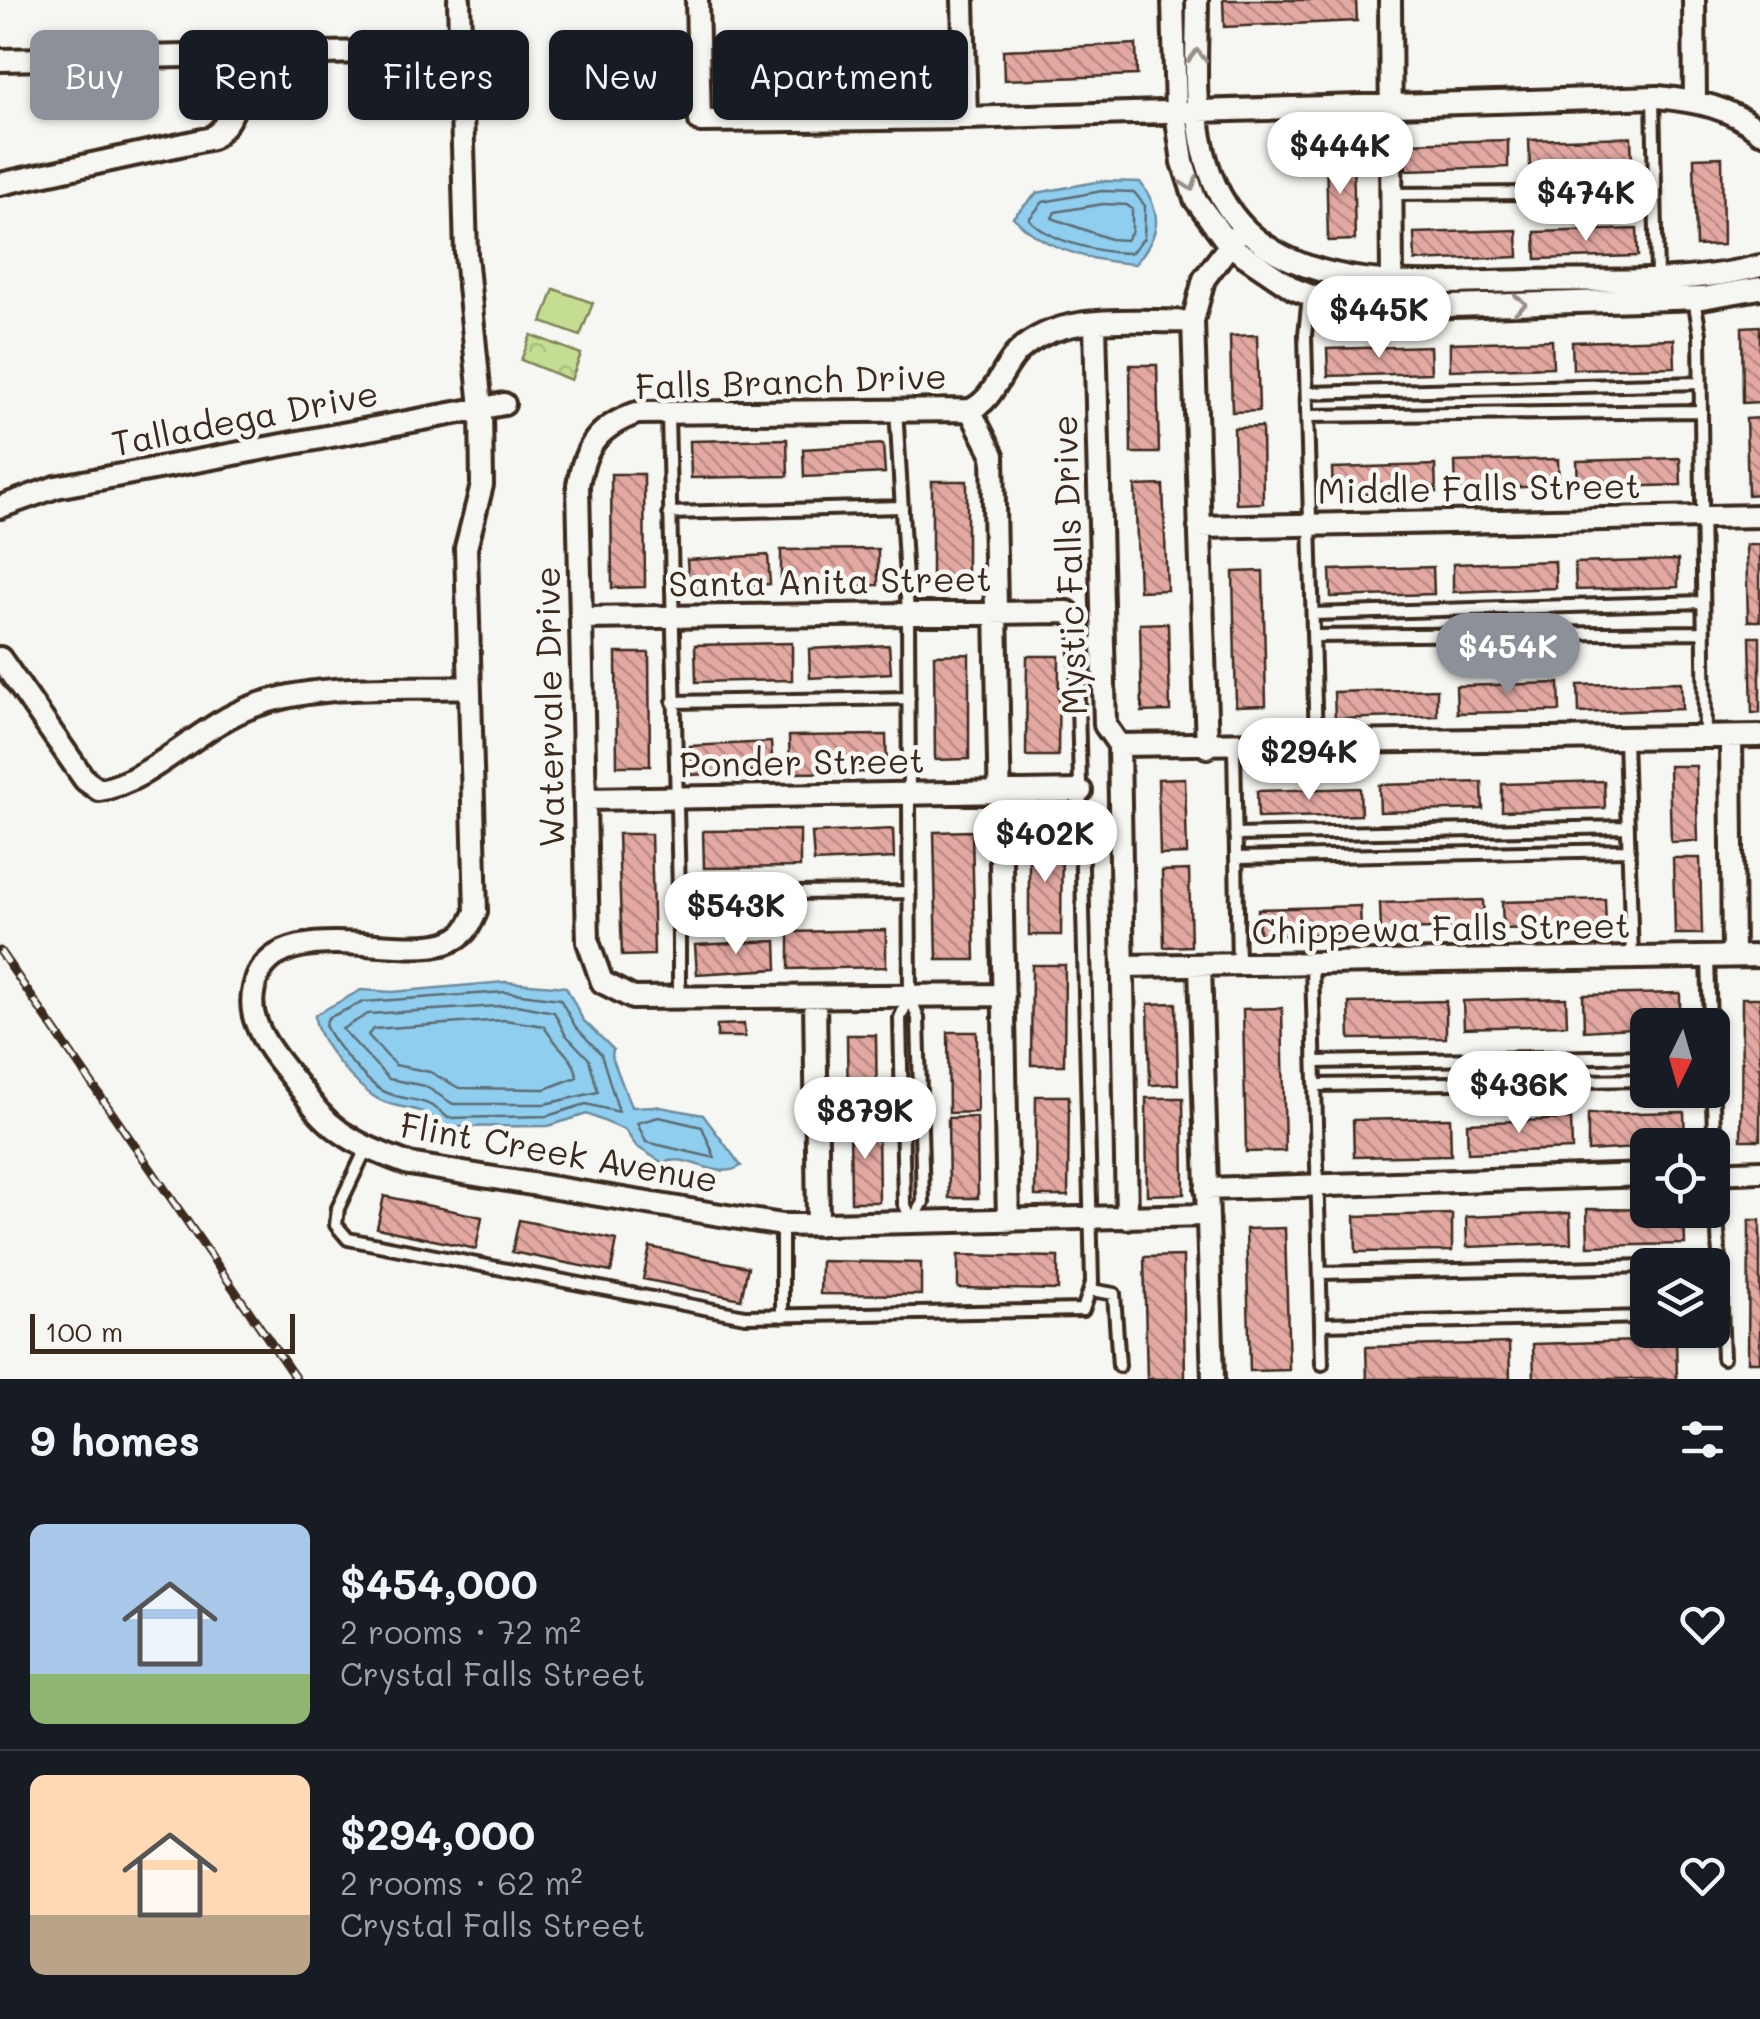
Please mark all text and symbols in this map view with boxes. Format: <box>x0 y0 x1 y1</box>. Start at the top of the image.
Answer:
chip: Buy <box>30 30 159 120</box>
chip: Rent <box>179 30 328 120</box>
chip: Filters <box>348 30 529 120</box>
chip: New <box>549 30 693 120</box>
chip: Apartment <box>713 30 968 120</box>
one-way arrow <box>1187 48 1208 64</box>
pin: $444K <box>1270 112 1410 197</box>
text: $444K <box>1289 123 1391 165</box>
pin: $474K <box>1516 159 1656 244</box>
text: $474K <box>1536 170 1636 212</box>
one-way arrow <box>1178 174 1199 191</box>
pin: $445K <box>1309 276 1449 361</box>
text: $445K <box>1329 287 1429 329</box>
one-way arrow <box>1512 294 1528 315</box>
street label: Falls Branch Drive <box>634 352 947 408</box>
street label: Talladega Drive <box>108 369 382 465</box>
street label: Mystic Falls Drive <box>1040 414 1096 716</box>
street label: Middle Falls Street <box>1317 461 1641 513</box>
street label: Santa Anita Street <box>668 554 992 606</box>
street label: Watervale Drive <box>523 566 573 848</box>
pin: $454K <box>1438 613 1578 698</box>
text: $454K <box>1458 624 1558 666</box>
pin: $294K <box>1239 718 1379 803</box>
text: $294K <box>1260 729 1358 771</box>
street label: Ponder Street <box>679 736 925 786</box>
pin: $402K <box>975 800 1115 885</box>
text: $402K <box>995 811 1095 853</box>
pin: $543K <box>666 872 806 957</box>
text: $543K <box>686 883 786 925</box>
street label: Chippewa Falls Street <box>1251 901 1631 953</box>
north arrow <box>1630 1008 1730 1108</box>
map controls <box>1630 1008 1730 1348</box>
pin: $436K <box>1449 1051 1589 1136</box>
text: $436K <box>1469 1062 1569 1104</box>
pin: $879K <box>795 1077 935 1162</box>
text: $879K <box>816 1088 914 1130</box>
street label: Flint Creek Avenue <box>397 1100 722 1202</box>
button: locate <box>1630 1128 1730 1228</box>
button: layers <box>1630 1248 1730 1348</box>
scale bar <box>30 1309 295 1354</box>
text: 100 m <box>45 1313 123 1349</box>
text: 9 homes <box>30 1412 200 1467</box>
icon: filters <box>1675 1412 1730 1467</box>
text: $454,000 <box>340 1555 538 1610</box>
icon: home <box>110 1564 230 1684</box>
icon: heart <box>1675 1597 1730 1652</box>
text: 2 rooms · 72 m² <box>340 1610 581 1652</box>
text: Crystal Falls Street <box>340 1652 645 1694</box>
text: $294,000 <box>340 1806 535 1861</box>
icon: home <box>110 1815 230 1935</box>
icon: heart <box>1675 1848 1730 1903</box>
text: 2 rooms · 62 m² <box>340 1861 583 1903</box>
text: Crystal Falls Street <box>340 1903 645 1945</box>

